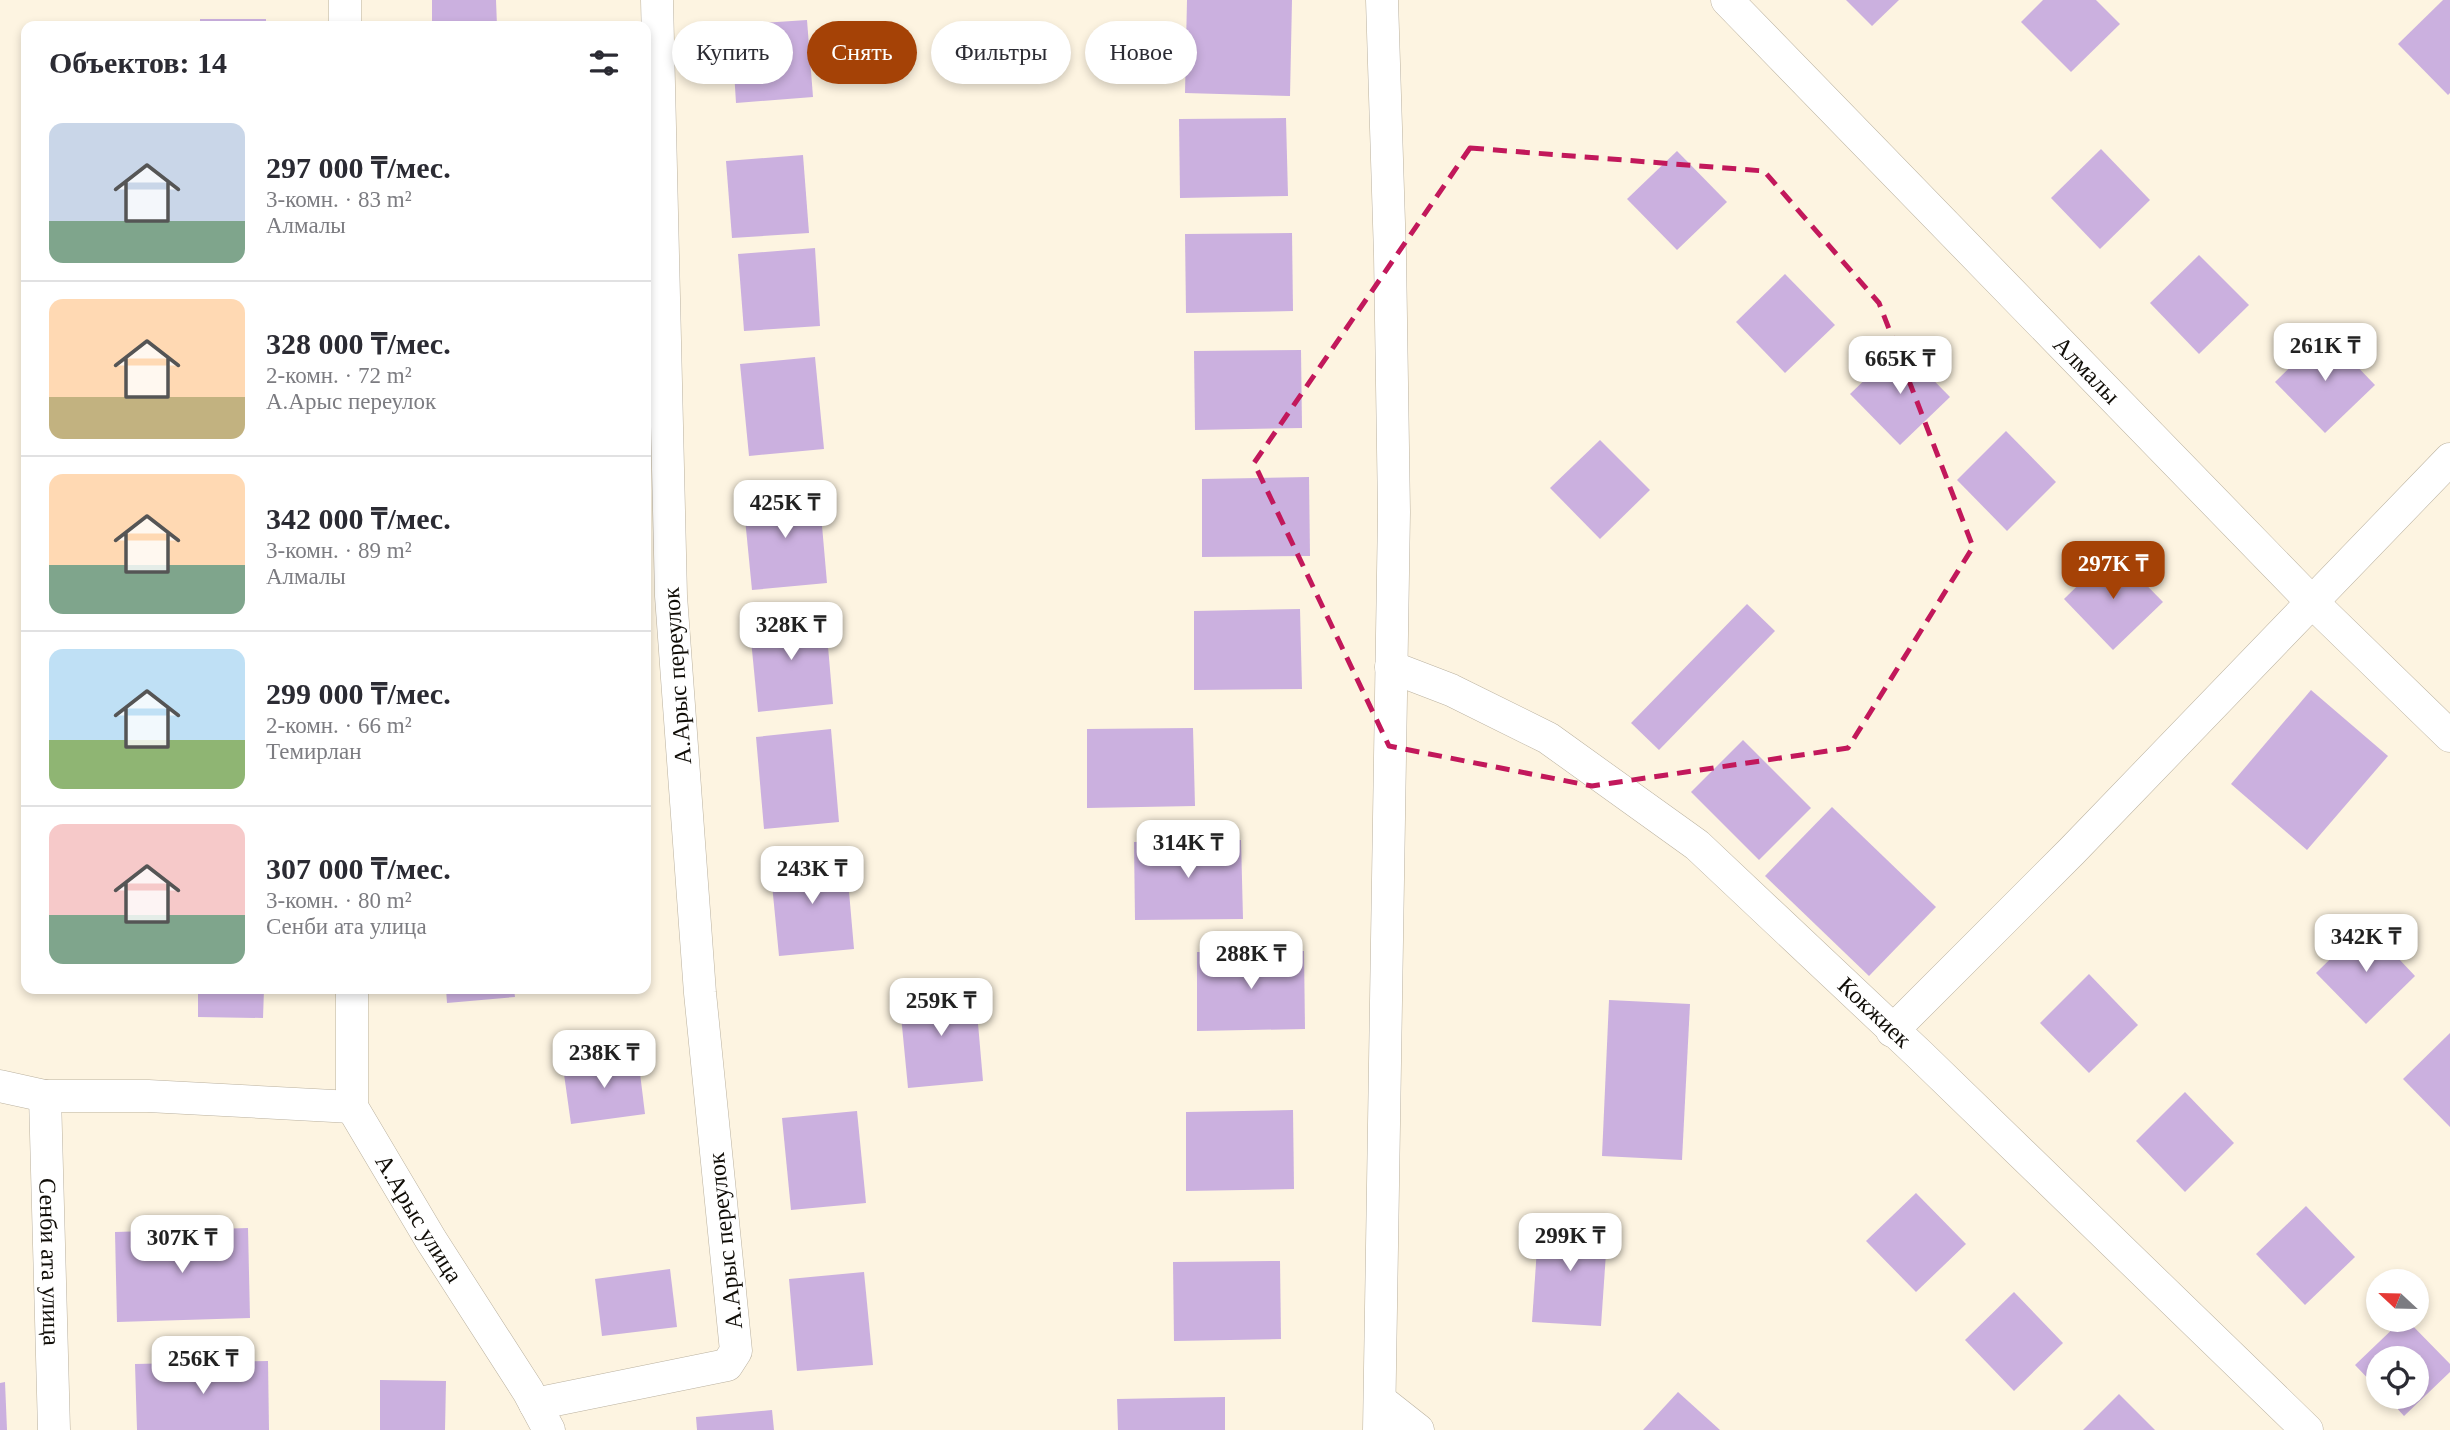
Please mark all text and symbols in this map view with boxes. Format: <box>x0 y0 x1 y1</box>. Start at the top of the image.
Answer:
chip: Купить <box>672 21 793 84</box>
chip: Снять <box>807 21 917 84</box>
chip: Фильтры <box>931 21 1071 84</box>
chip: Новое <box>1085 21 1197 84</box>
icon: filters <box>585 44 623 82</box>
text: Объектов: 14 <box>49 46 227 79</box>
icon: home <box>105 151 189 235</box>
text: 297 000 ₸/мес. <box>266 151 451 184</box>
text: 3-комн. · 83 m² <box>266 187 412 212</box>
text: Алмалы <box>266 213 346 238</box>
pin: 261K ₸ <box>2268 324 2382 383</box>
icon: home <box>105 327 189 411</box>
text: 328 000 ₸/мес. <box>266 327 451 360</box>
street label: Алмалы <box>2048 331 2125 409</box>
text: 261K ₸ <box>2290 333 2360 358</box>
pin: 665K ₸ <box>1843 336 1957 396</box>
text: 665K ₸ <box>1865 346 1935 371</box>
text: 2-комн. · 72 m² <box>266 363 412 388</box>
text: А.Арыс переулок <box>266 389 436 414</box>
pin: 425K ₸ <box>728 480 842 540</box>
text: 425K ₸ <box>750 490 820 515</box>
icon: home <box>105 502 189 586</box>
text: 342 000 ₸/мес. <box>266 502 451 535</box>
text: 3-комн. · 89 m² <box>266 538 412 563</box>
pin: 297K ₸ <box>2056 542 2170 601</box>
text: 297K ₸ <box>2078 551 2148 576</box>
text: Алмалы <box>266 564 346 589</box>
street label: А.Арыс переулок <box>658 586 696 765</box>
pin: 328K ₸ <box>734 602 848 662</box>
text: 328K ₸ <box>756 612 826 637</box>
icon: home <box>105 677 189 761</box>
text: 299 000 ₸/мес. <box>266 677 451 710</box>
text: 2-комн. · 66 m² <box>266 713 412 738</box>
text: Темирлан <box>266 739 361 764</box>
pin: 314K ₸ <box>1131 820 1245 880</box>
text: 314K ₸ <box>1153 830 1223 855</box>
pin: 243K ₸ <box>755 846 869 906</box>
icon: home <box>105 852 189 936</box>
text: 307 000 ₸/мес. <box>266 852 451 885</box>
text: 243K ₸ <box>777 856 847 881</box>
text: 3-комн. · 80 m² <box>266 888 412 913</box>
text: Сенби ата улица <box>266 914 427 939</box>
pin: 342K ₸ <box>2309 914 2423 974</box>
text: 342K ₸ <box>2331 924 2401 949</box>
pin: 288K ₸ <box>1194 932 1308 991</box>
text: 288K ₸ <box>1216 941 1286 966</box>
street label: Кокжиек <box>1833 972 1917 1053</box>
pin: 259K ₸ <box>884 978 998 1038</box>
text: 259K ₸ <box>906 988 976 1013</box>
pin: 238K ₸ <box>547 1030 661 1090</box>
text: 238K ₸ <box>569 1040 639 1065</box>
street label: А.Арыс улица <box>370 1150 468 1287</box>
street label: А.Арыс переулок <box>703 1151 747 1331</box>
street label: Сенби ата улица <box>34 1178 65 1346</box>
pin: 299K ₸ <box>1513 1214 1627 1273</box>
pin: 307K ₸ <box>125 1216 239 1275</box>
text: 299K ₸ <box>1535 1223 1605 1248</box>
text: 307K ₸ <box>147 1225 217 1250</box>
north arrow <box>2366 1269 2429 1332</box>
map controls <box>2366 1269 2429 1409</box>
pin: 256K ₸ <box>146 1336 260 1396</box>
text: 256K ₸ <box>168 1346 238 1371</box>
button: locate <box>2366 1346 2429 1409</box>

